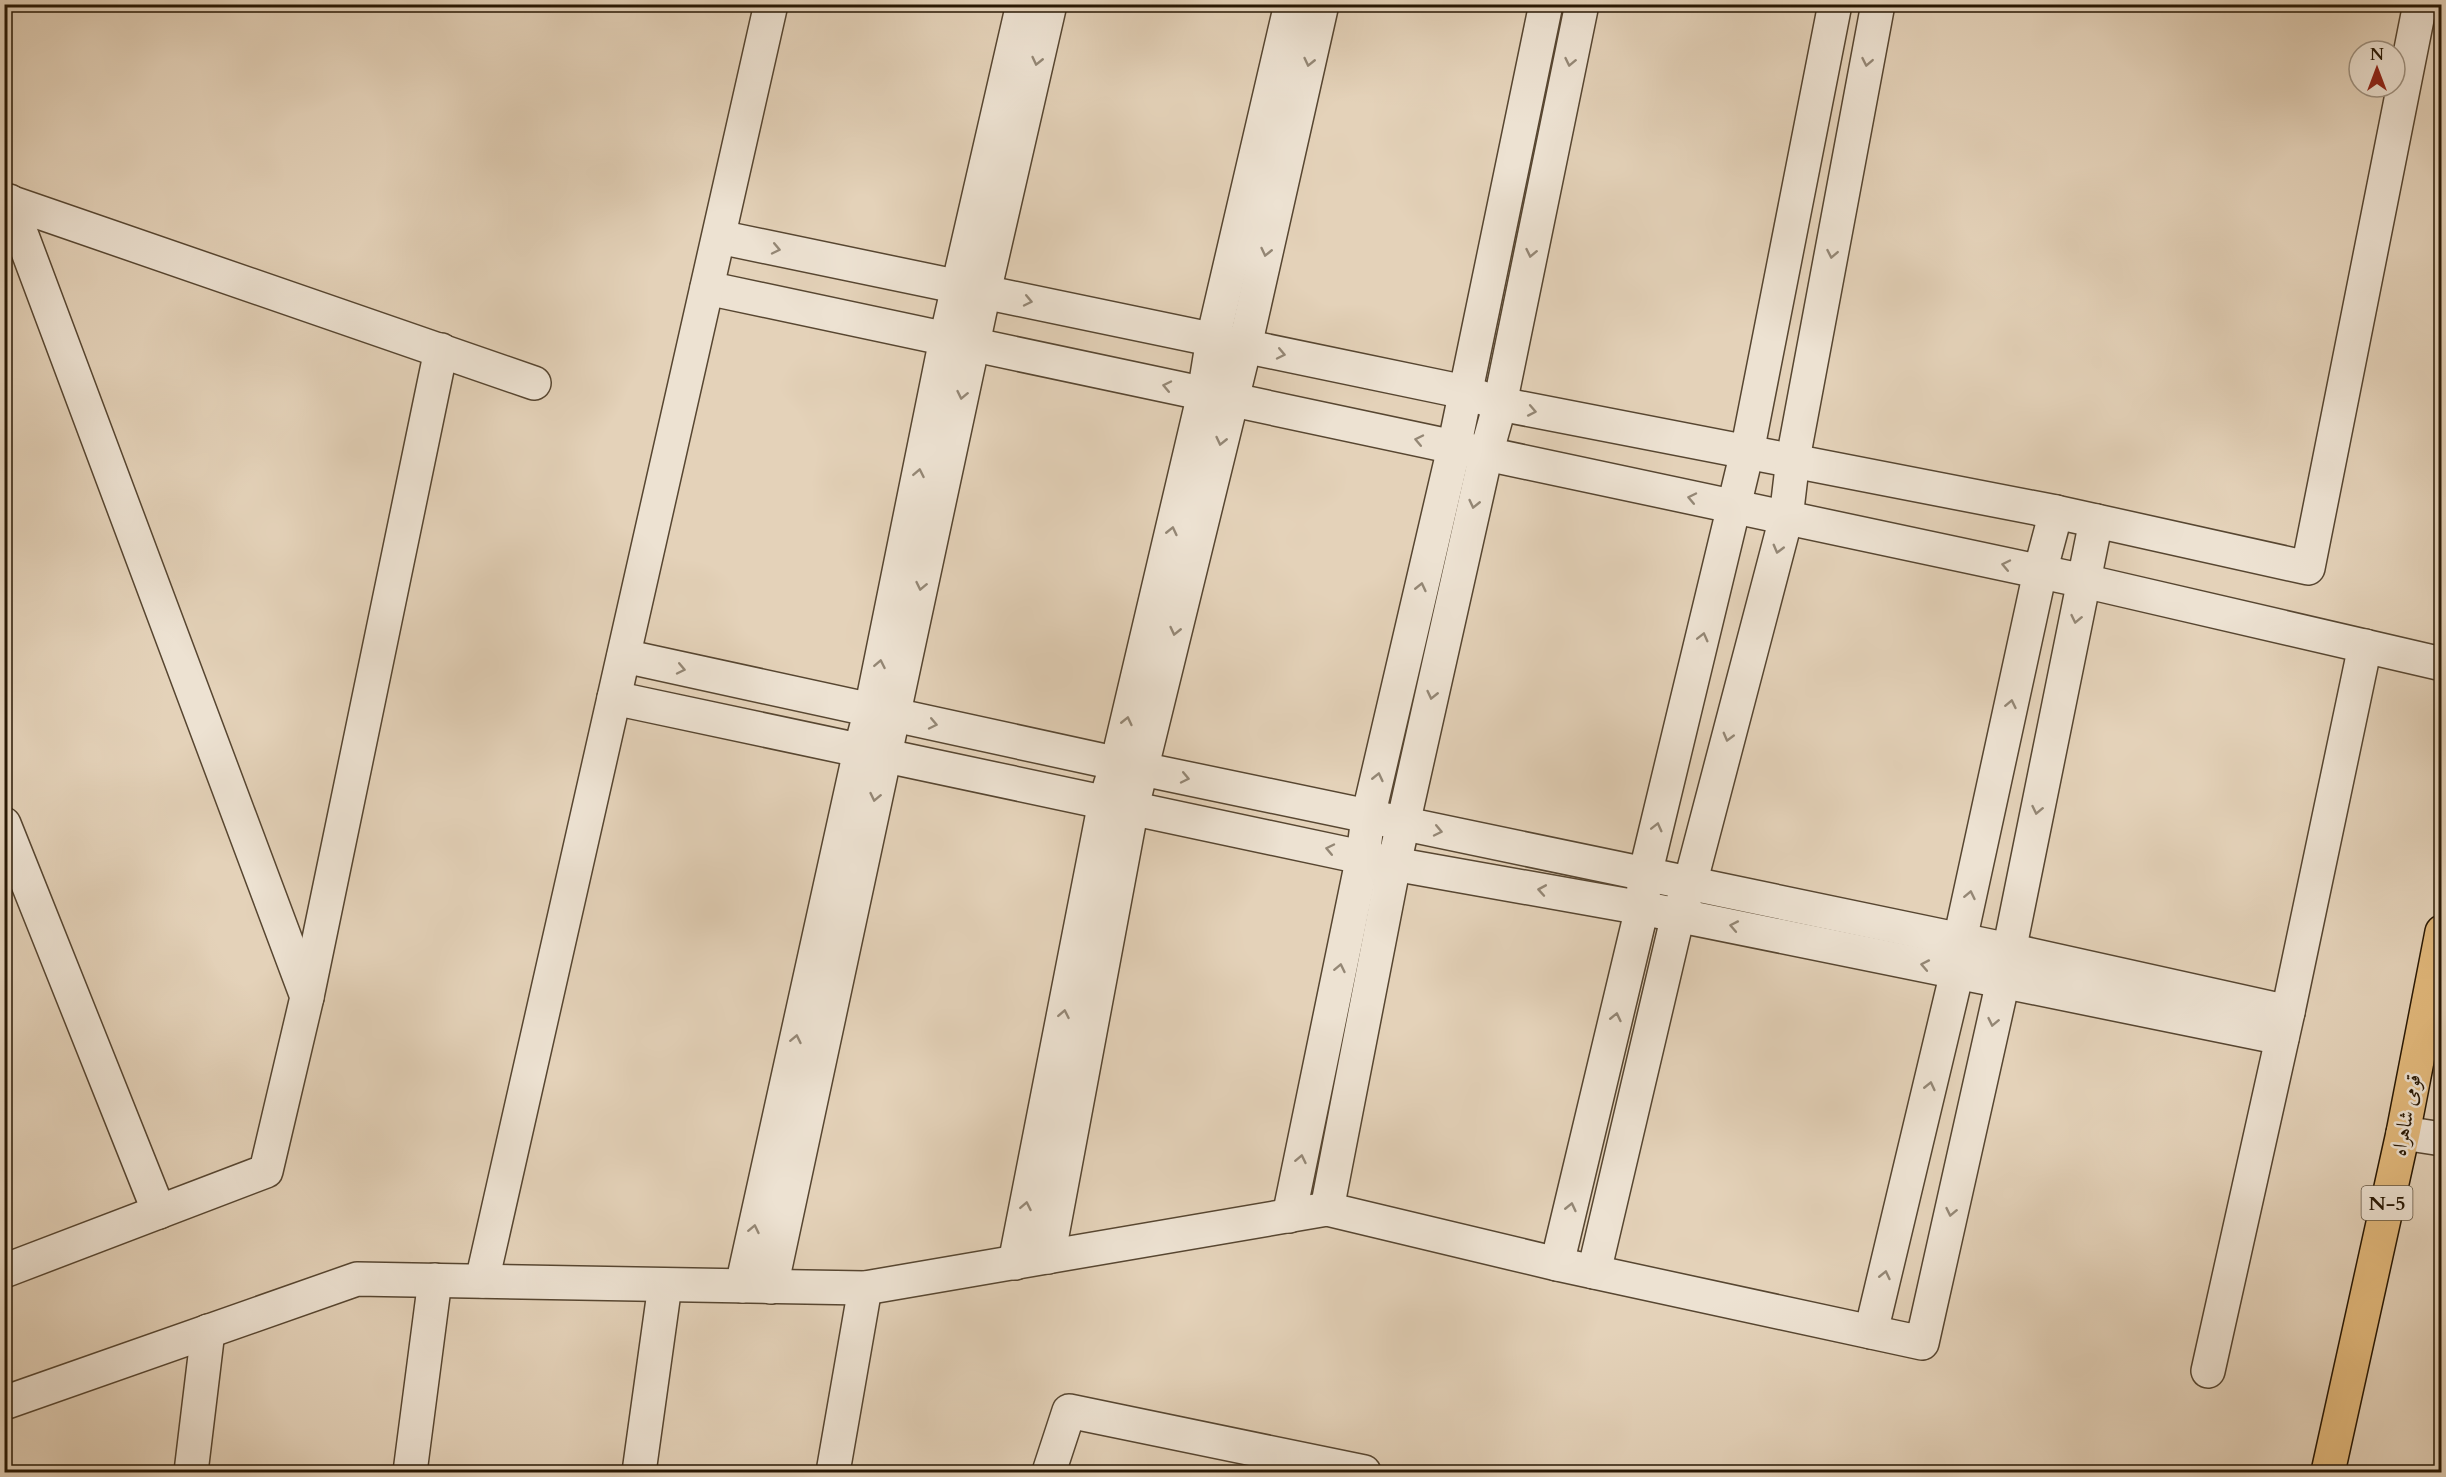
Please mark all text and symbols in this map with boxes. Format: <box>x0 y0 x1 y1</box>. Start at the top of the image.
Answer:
north arrow <box>2347 39 2407 99</box>
text: N <box>2370 44 2384 66</box>
one-way arrow <box>1031 56 1044 66</box>
one-way arrow <box>1304 56 1317 66</box>
one-way arrow <box>1564 57 1577 67</box>
one-way arrow <box>1862 57 1874 67</box>
one-way arrow <box>771 241 781 254</box>
one-way arrow <box>1261 246 1274 256</box>
one-way arrow <box>1525 248 1538 258</box>
one-way arrow <box>1826 249 1838 258</box>
one-way arrow <box>1023 294 1033 307</box>
one-way arrow <box>1276 347 1286 360</box>
one-way arrow <box>1162 381 1172 394</box>
one-way arrow <box>957 390 970 400</box>
one-way arrow <box>1527 404 1537 417</box>
one-way arrow <box>1415 434 1425 447</box>
one-way arrow <box>1215 436 1228 446</box>
one-way arrow <box>912 468 925 478</box>
one-way arrow <box>1688 492 1698 505</box>
one-way arrow <box>1469 499 1482 509</box>
one-way arrow <box>1165 527 1178 537</box>
one-way arrow <box>1772 543 1785 553</box>
one-way arrow <box>2002 559 2012 572</box>
one-way arrow <box>915 580 928 590</box>
one-way arrow <box>1414 582 1427 592</box>
one-way arrow <box>2070 614 2083 624</box>
one-way arrow <box>1170 626 1183 636</box>
one-way arrow <box>1696 632 1709 642</box>
one-way arrow <box>873 659 886 669</box>
one-way arrow <box>676 662 686 675</box>
one-way arrow <box>1426 690 1439 700</box>
one-way arrow <box>2004 700 2017 710</box>
one-way arrow <box>1120 716 1133 726</box>
one-way arrow <box>928 717 938 730</box>
one-way arrow <box>1723 732 1736 742</box>
one-way arrow <box>1180 771 1190 784</box>
one-way arrow <box>1370 772 1383 782</box>
one-way arrow <box>870 792 883 802</box>
one-way arrow <box>2031 805 2044 815</box>
one-way arrow <box>1649 822 1662 832</box>
one-way arrow <box>1432 824 1442 837</box>
one-way arrow <box>1325 843 1335 856</box>
one-way arrow <box>1537 884 1547 897</box>
one-way arrow <box>1963 890 1976 900</box>
one-way arrow <box>1729 920 1739 933</box>
one-way arrow <box>1920 959 1930 972</box>
one-way arrow <box>1333 963 1346 973</box>
one-way arrow <box>1057 1009 1070 1019</box>
one-way arrow <box>1609 1012 1622 1022</box>
one-way arrow <box>1988 1017 2001 1027</box>
one-way arrow <box>789 1034 802 1044</box>
street label: قومی شاہراہ <box>2384 1072 2429 1159</box>
one-way arrow <box>1923 1081 1936 1091</box>
one-way arrow <box>1294 1154 1307 1164</box>
road number: N-5 <box>2362 1186 2412 1220</box>
one-way arrow <box>1019 1201 1032 1211</box>
one-way arrow <box>1564 1202 1577 1212</box>
one-way arrow <box>1946 1207 1959 1217</box>
one-way arrow <box>747 1224 760 1234</box>
one-way arrow <box>1877 1270 1890 1280</box>

